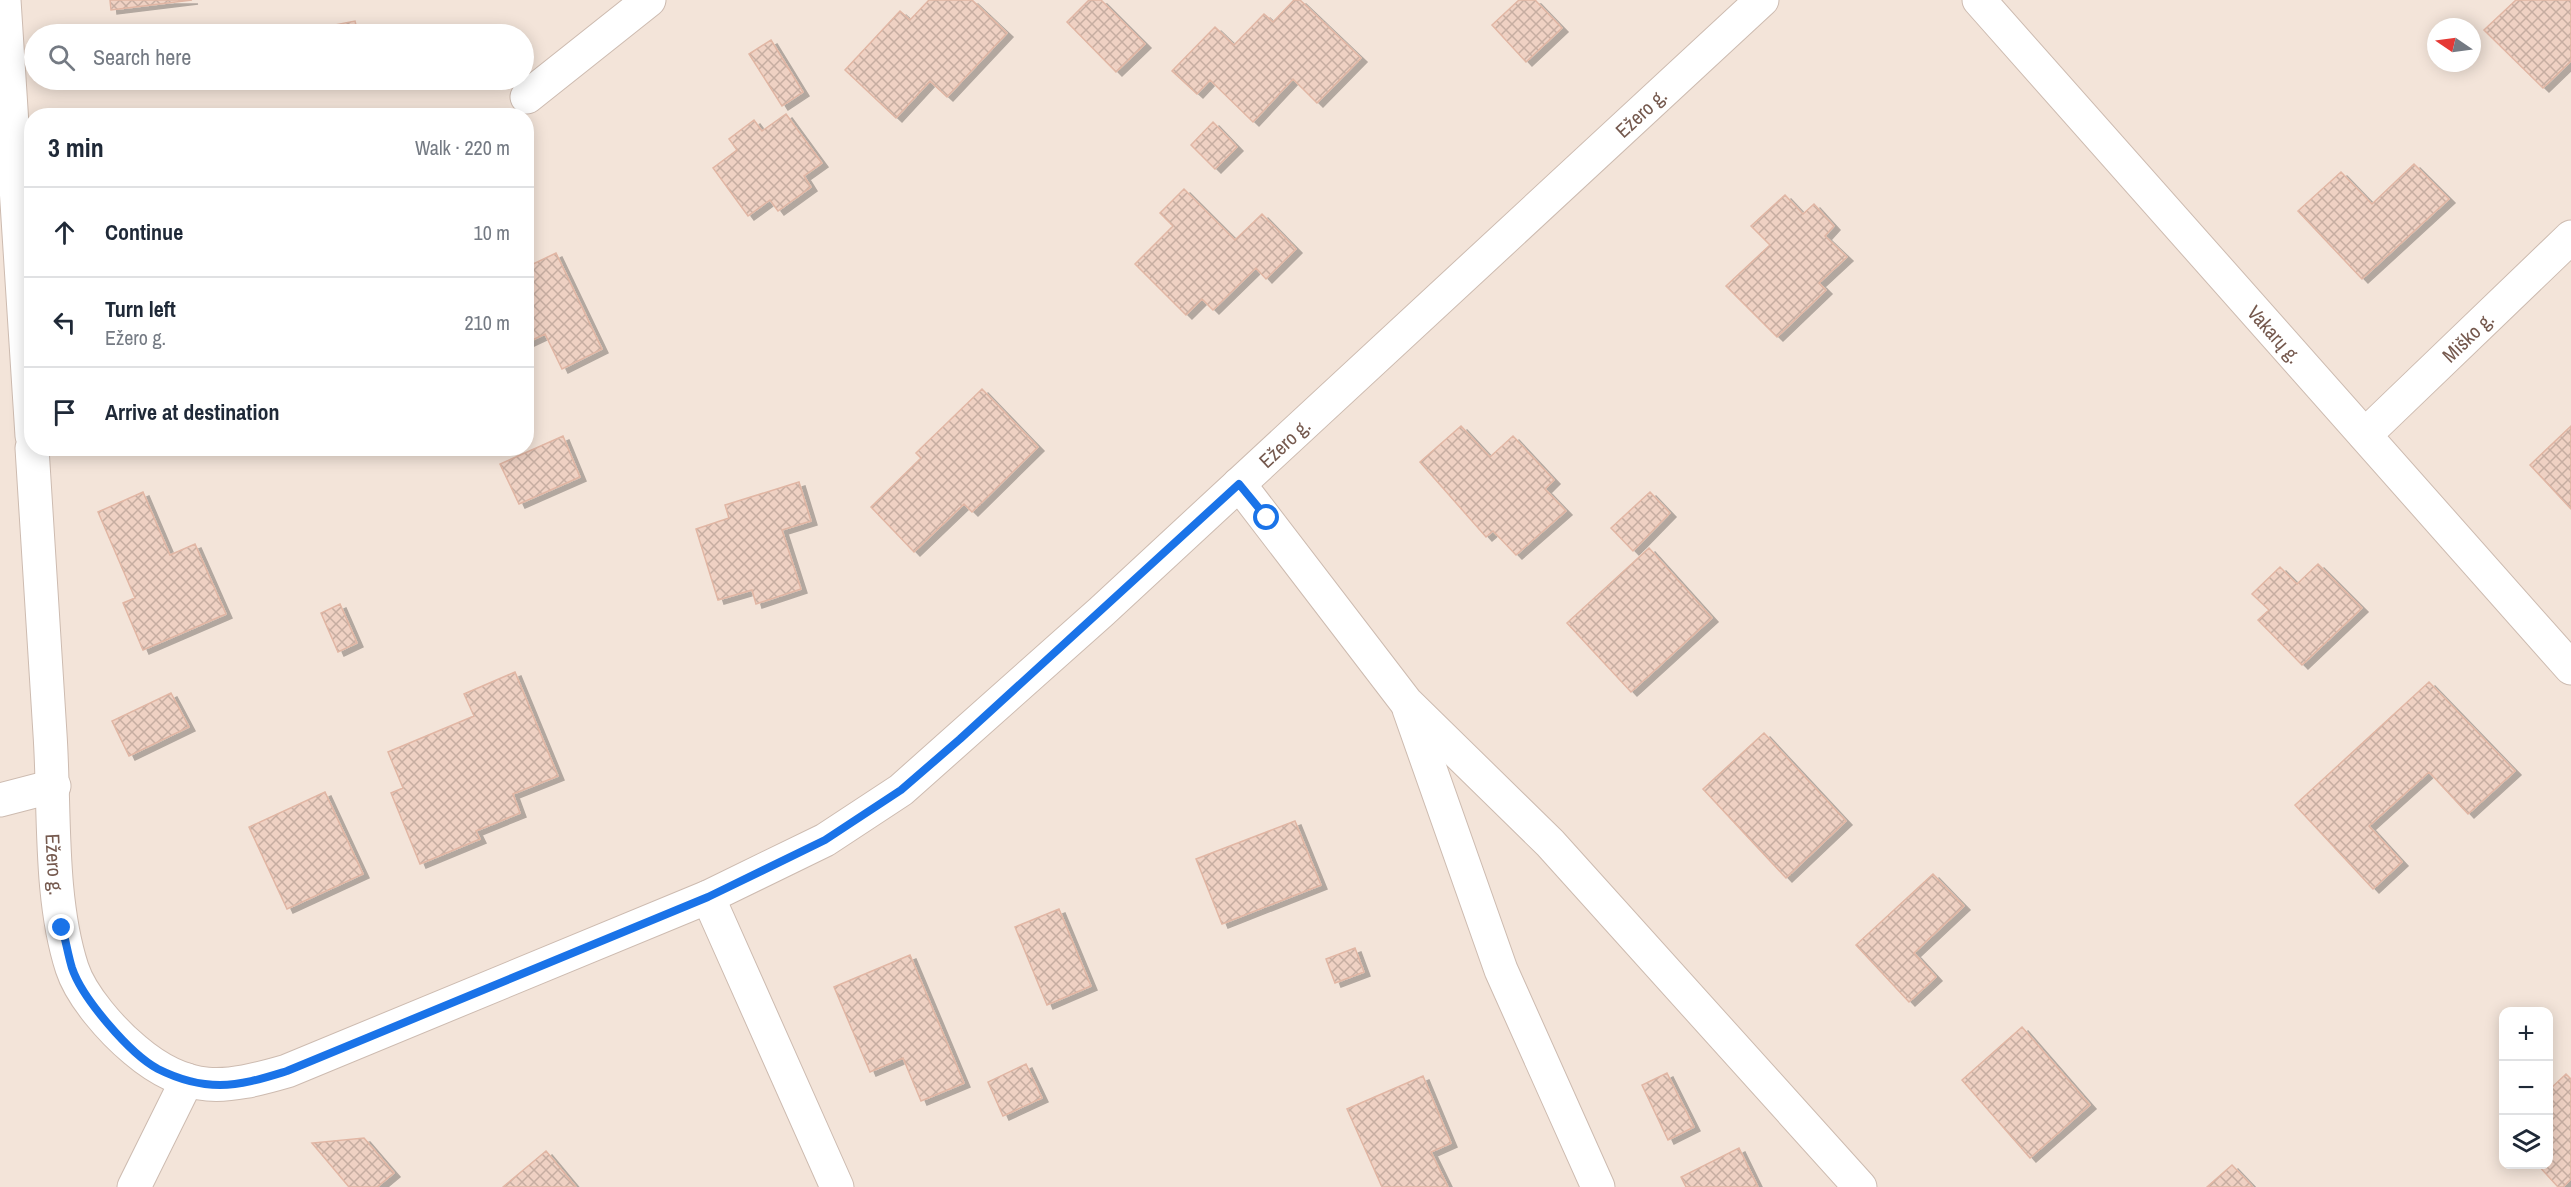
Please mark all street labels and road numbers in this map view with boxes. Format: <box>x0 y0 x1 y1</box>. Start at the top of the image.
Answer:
street label: Ežero g. <box>1609 82 1672 143</box>
street label: Vakarų g. <box>2242 299 2308 369</box>
street label: Miško g. <box>2436 305 2499 368</box>
street label: Ežero g. <box>1252 412 1316 473</box>
street label: Ežero g. <box>40 833 71 896</box>

